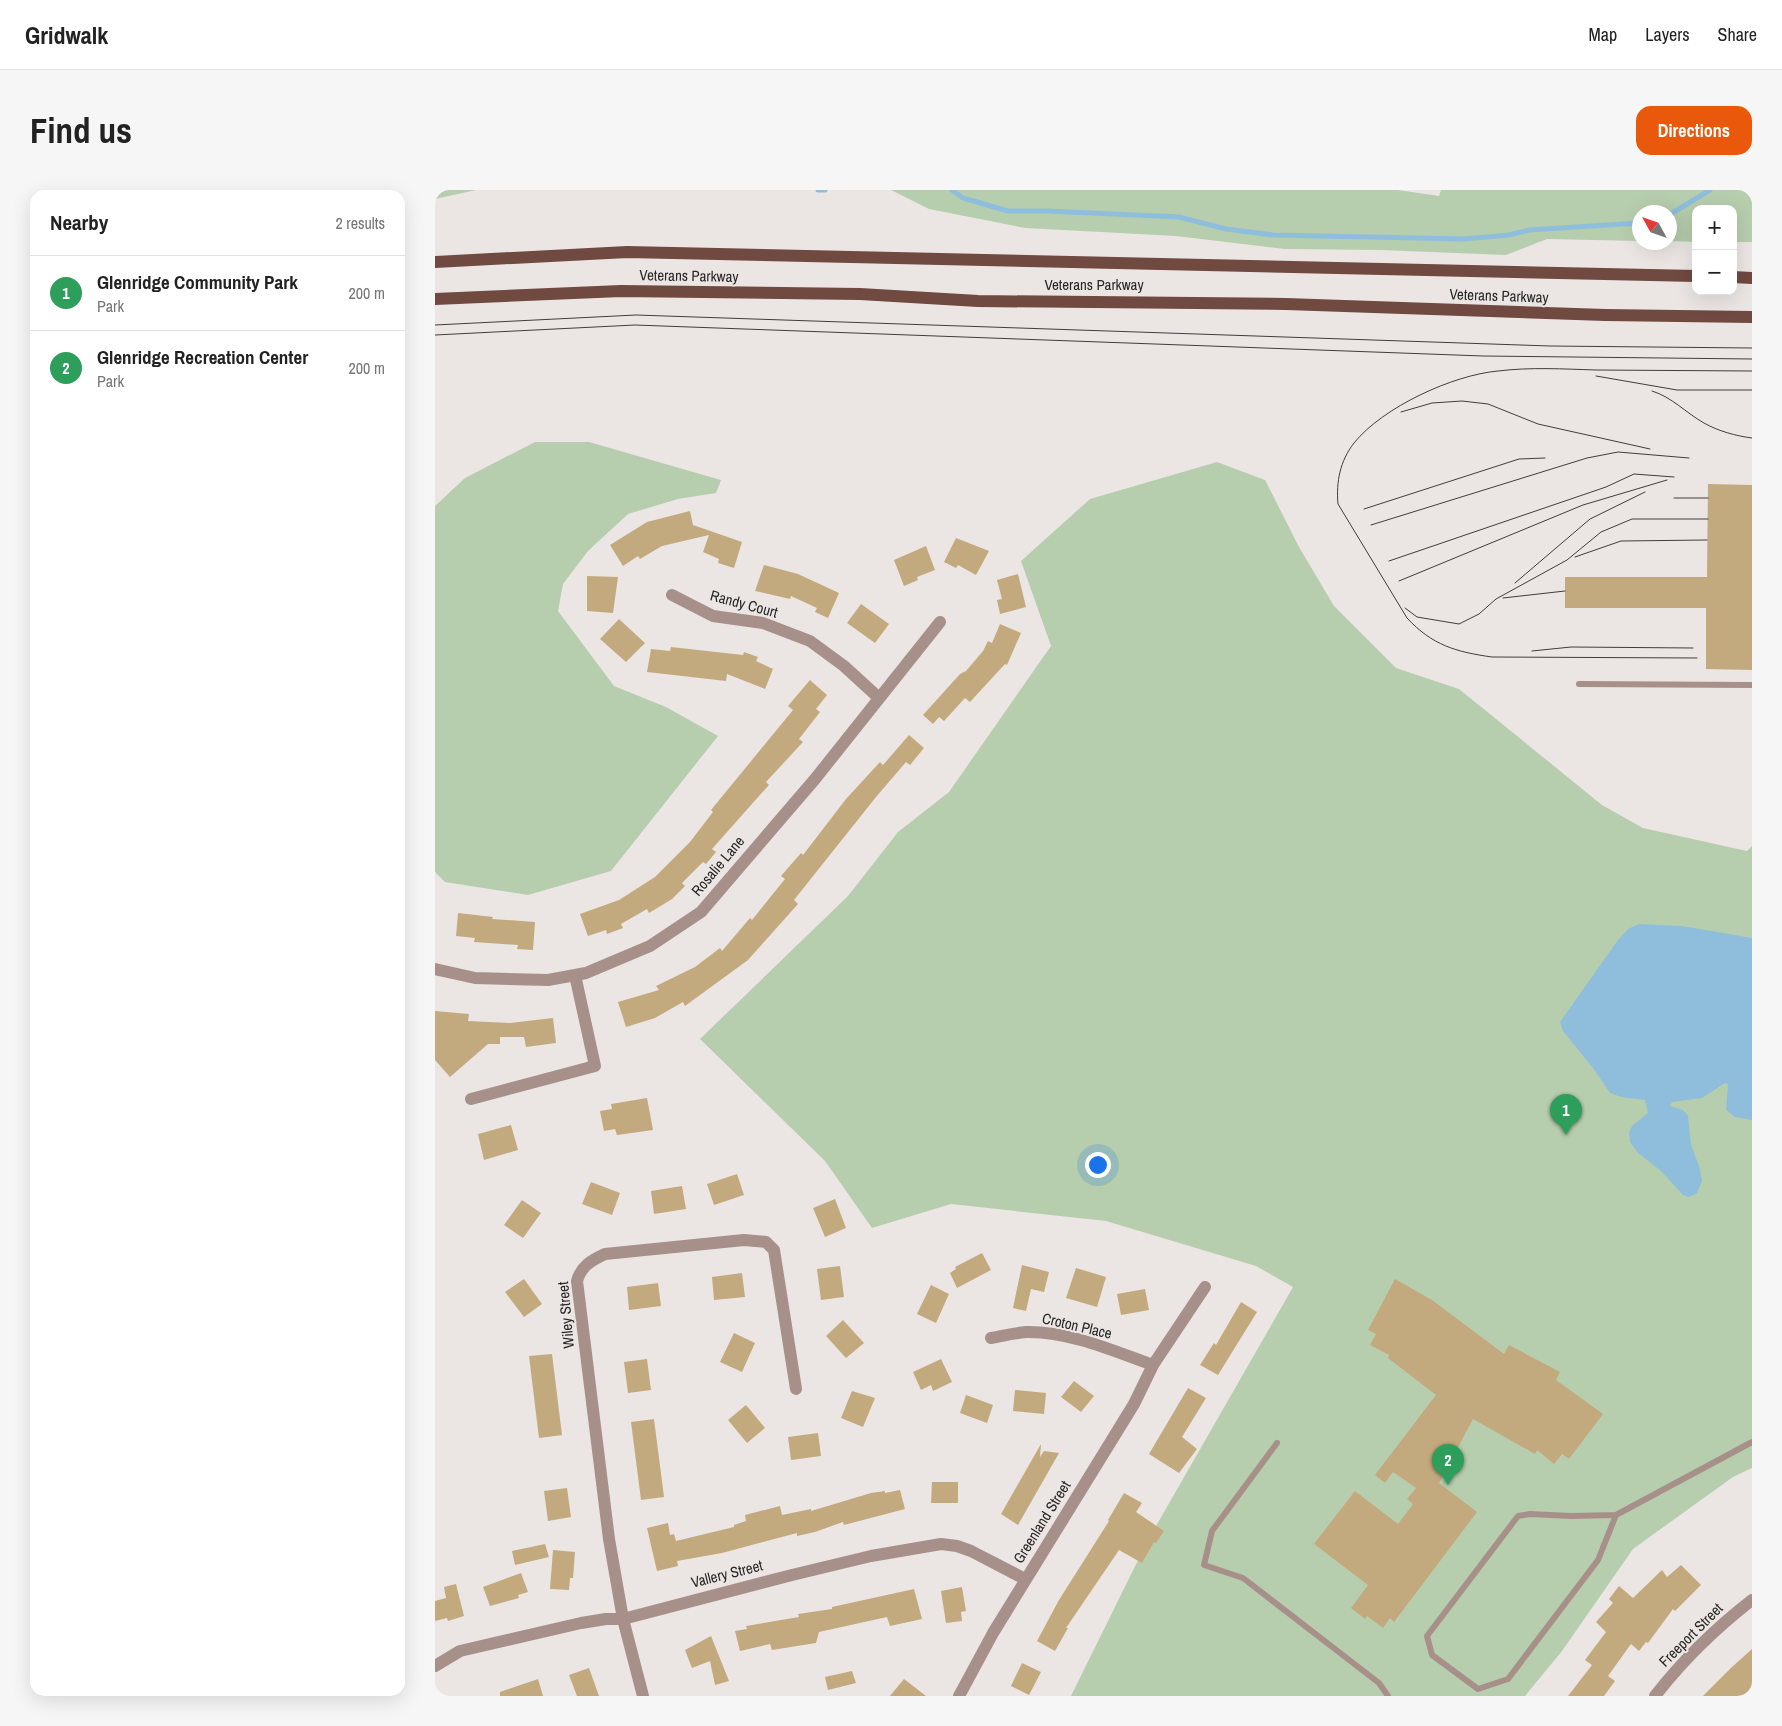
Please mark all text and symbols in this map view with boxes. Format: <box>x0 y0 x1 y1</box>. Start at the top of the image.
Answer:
text: Gridwalk <box>25 19 108 51</box>
text: Map <box>1589 22 1617 47</box>
text: Layers <box>1645 22 1690 47</box>
text: Share <box>1718 22 1757 47</box>
button: Directions <box>1636 106 1752 155</box>
text: Find us <box>30 107 132 154</box>
north arrow <box>1632 205 1677 250</box>
map controls <box>1692 205 1737 295</box>
button: + <box>1692 205 1737 250</box>
text: Nearby <box>50 208 108 237</box>
text: 2 results <box>335 212 385 234</box>
button: − <box>1692 250 1737 295</box>
street label: Veterans Parkway <box>639 264 740 287</box>
text: Glenridge Community Park <box>97 269 298 295</box>
street label: Veterans Parkway <box>1044 274 1144 295</box>
text: 1 <box>62 282 70 304</box>
text: 200 m <box>349 282 385 304</box>
street label: Veterans Parkway <box>1449 283 1550 308</box>
text: Park <box>97 295 124 317</box>
text: Glenridge Recreation Center <box>97 344 308 370</box>
text: 2 <box>62 357 70 379</box>
text: 200 m <box>349 357 385 379</box>
text: Park <box>97 370 124 392</box>
street label: Randy Court <box>708 584 781 623</box>
street label: Rosalie Lane <box>686 831 749 900</box>
pin: 1 <box>1550 1094 1582 1135</box>
your location <box>1085 1152 1111 1178</box>
street label: Wiley Street <box>552 1280 579 1349</box>
street label: Croton Place <box>1040 1307 1114 1344</box>
pin: 2 <box>1432 1444 1464 1485</box>
street label: Greenland Street <box>1008 1476 1076 1567</box>
street label: Vallery Street <box>689 1554 765 1593</box>
street label: Freeport Street <box>1654 1598 1728 1671</box>

